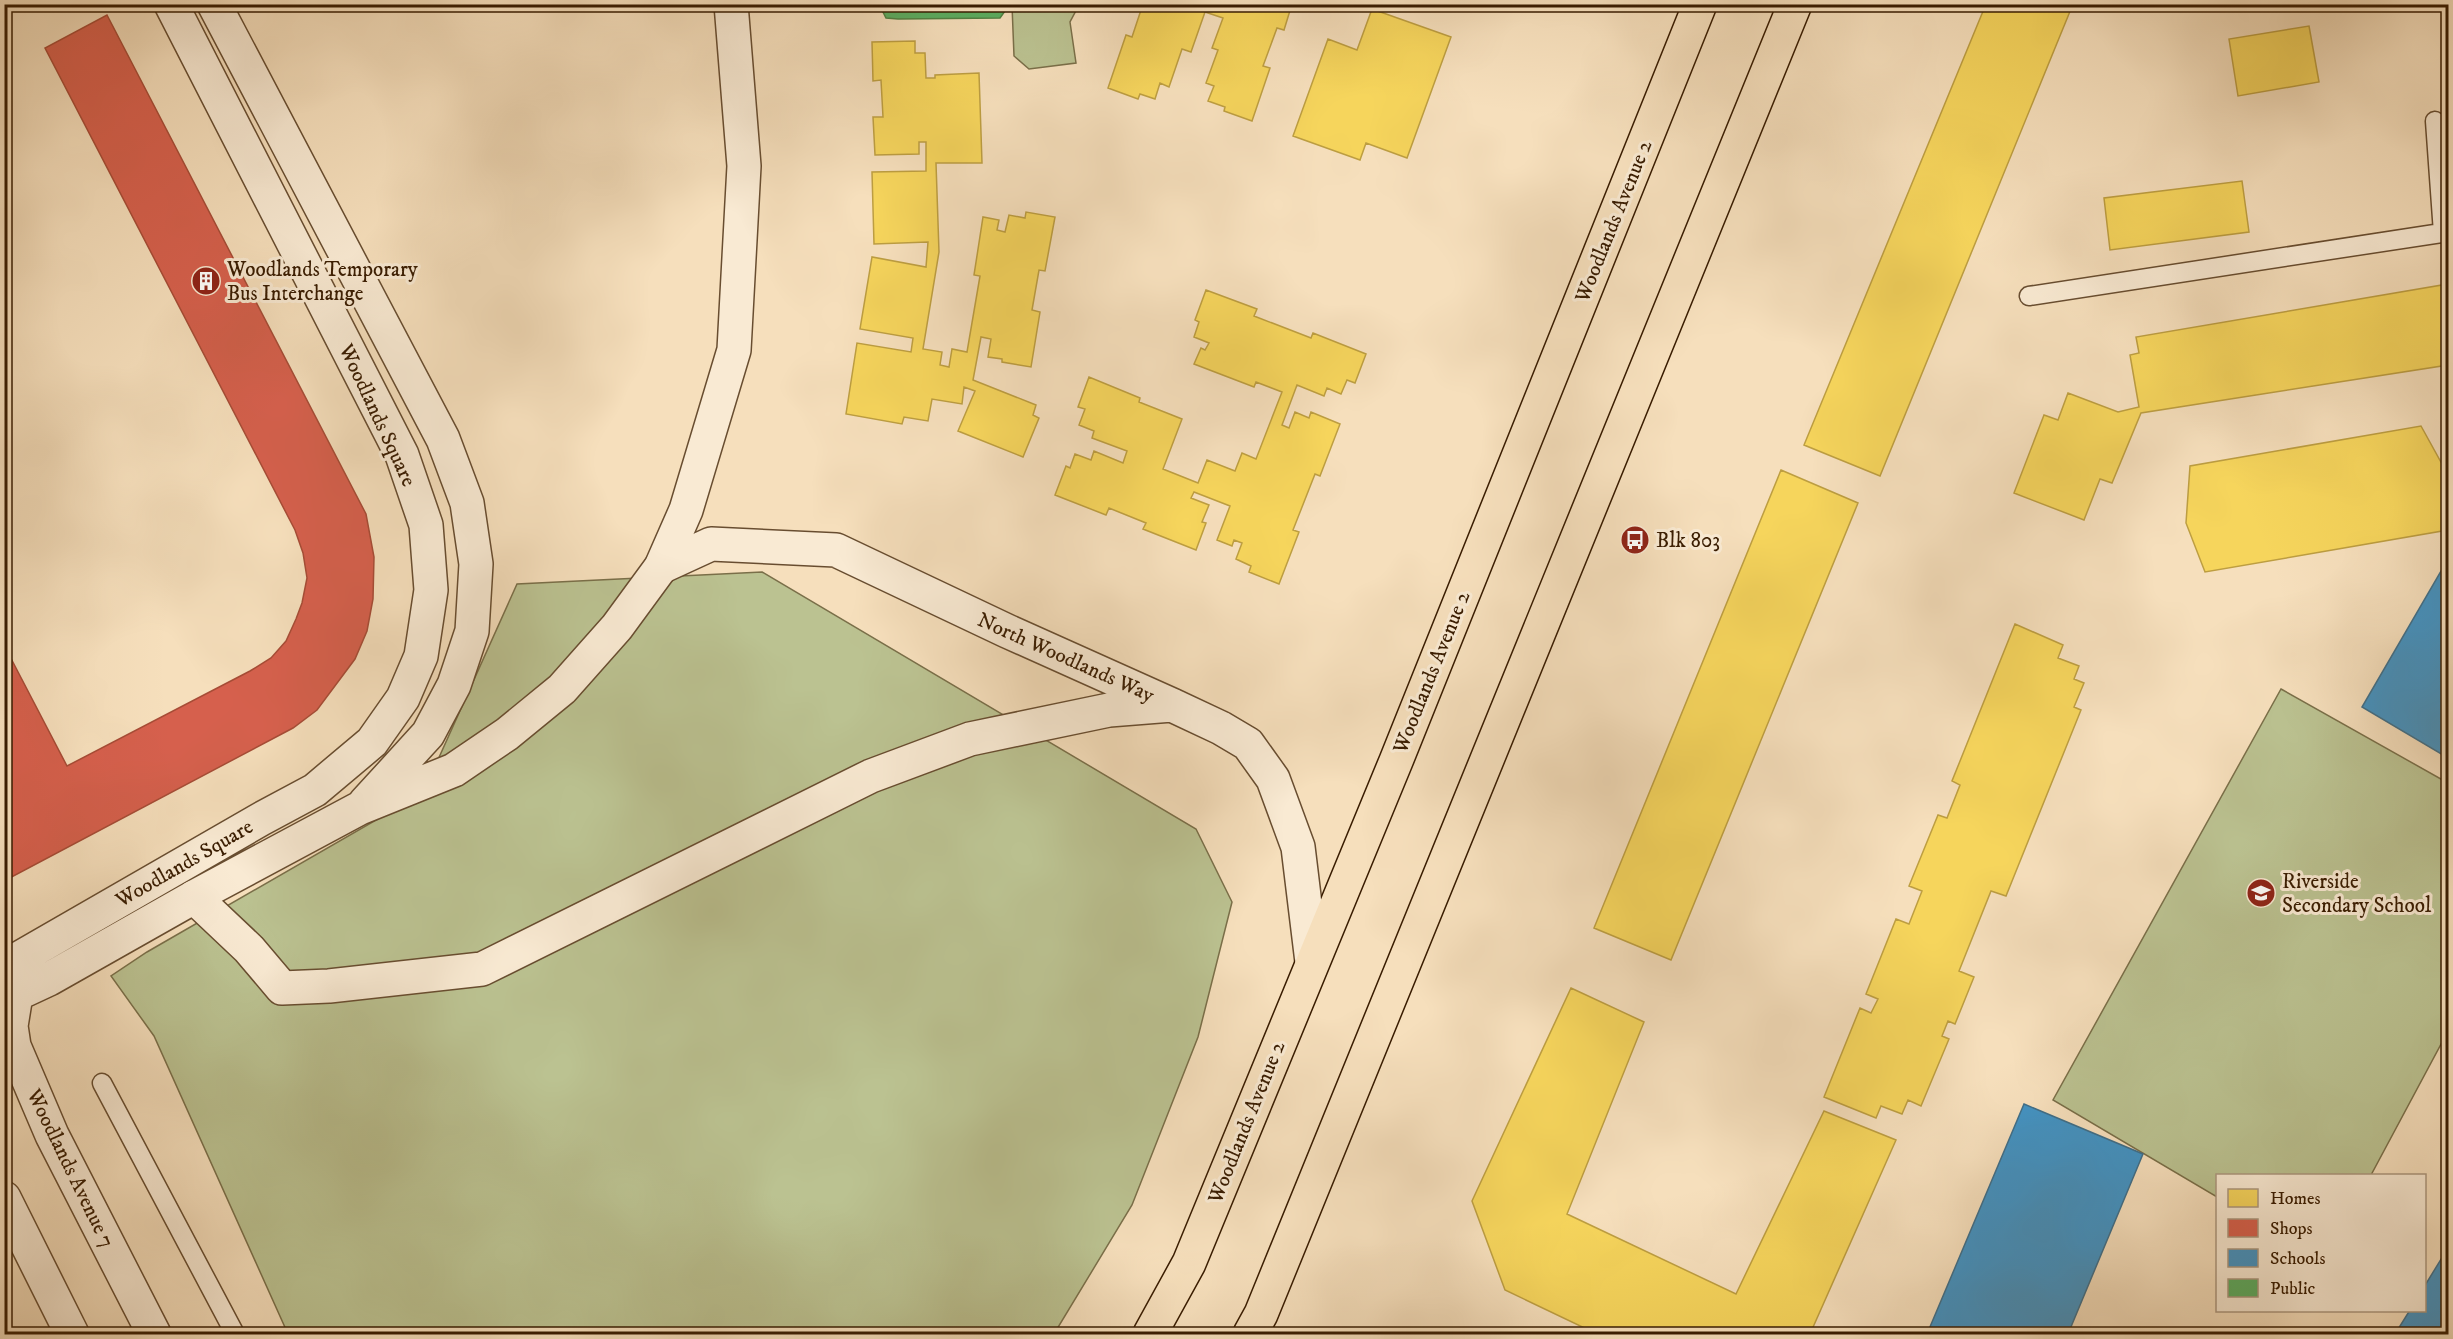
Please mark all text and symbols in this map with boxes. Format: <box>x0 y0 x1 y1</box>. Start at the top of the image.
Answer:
street label: Woodlands Avenue 2 <box>1569 136 1659 307</box>
place label: Woodlands Temporary Bus Interchange <box>226 257 419 307</box>
building icon: Woodlands Temporary Bus Interchange <box>190 265 222 297</box>
street label: Woodlands Square <box>332 339 422 491</box>
bus stop icon: Blk 803 <box>1619 524 1651 556</box>
place label: Blk 803 <box>1656 528 1720 554</box>
street label: Woodlands Avenue 2 <box>1387 587 1477 758</box>
street label: North Woodlands Way <box>973 607 1159 709</box>
street label: Woodlands Square <box>110 814 258 914</box>
place label: Riverside Secondary School <box>2282 869 2432 919</box>
school or university icon: Riverside Secondary School <box>2245 877 2277 909</box>
street label: Woodlands Avenue 2 <box>1202 1037 1292 1208</box>
street label: Woodlands Avenue 7 <box>20 1084 120 1252</box>
legend <box>2216 1174 2426 1312</box>
text: Homes <box>2270 1188 2321 1210</box>
text: Shops <box>2270 1218 2313 1240</box>
text: Schools <box>2270 1248 2325 1270</box>
text: Public <box>2270 1278 2316 1300</box>

